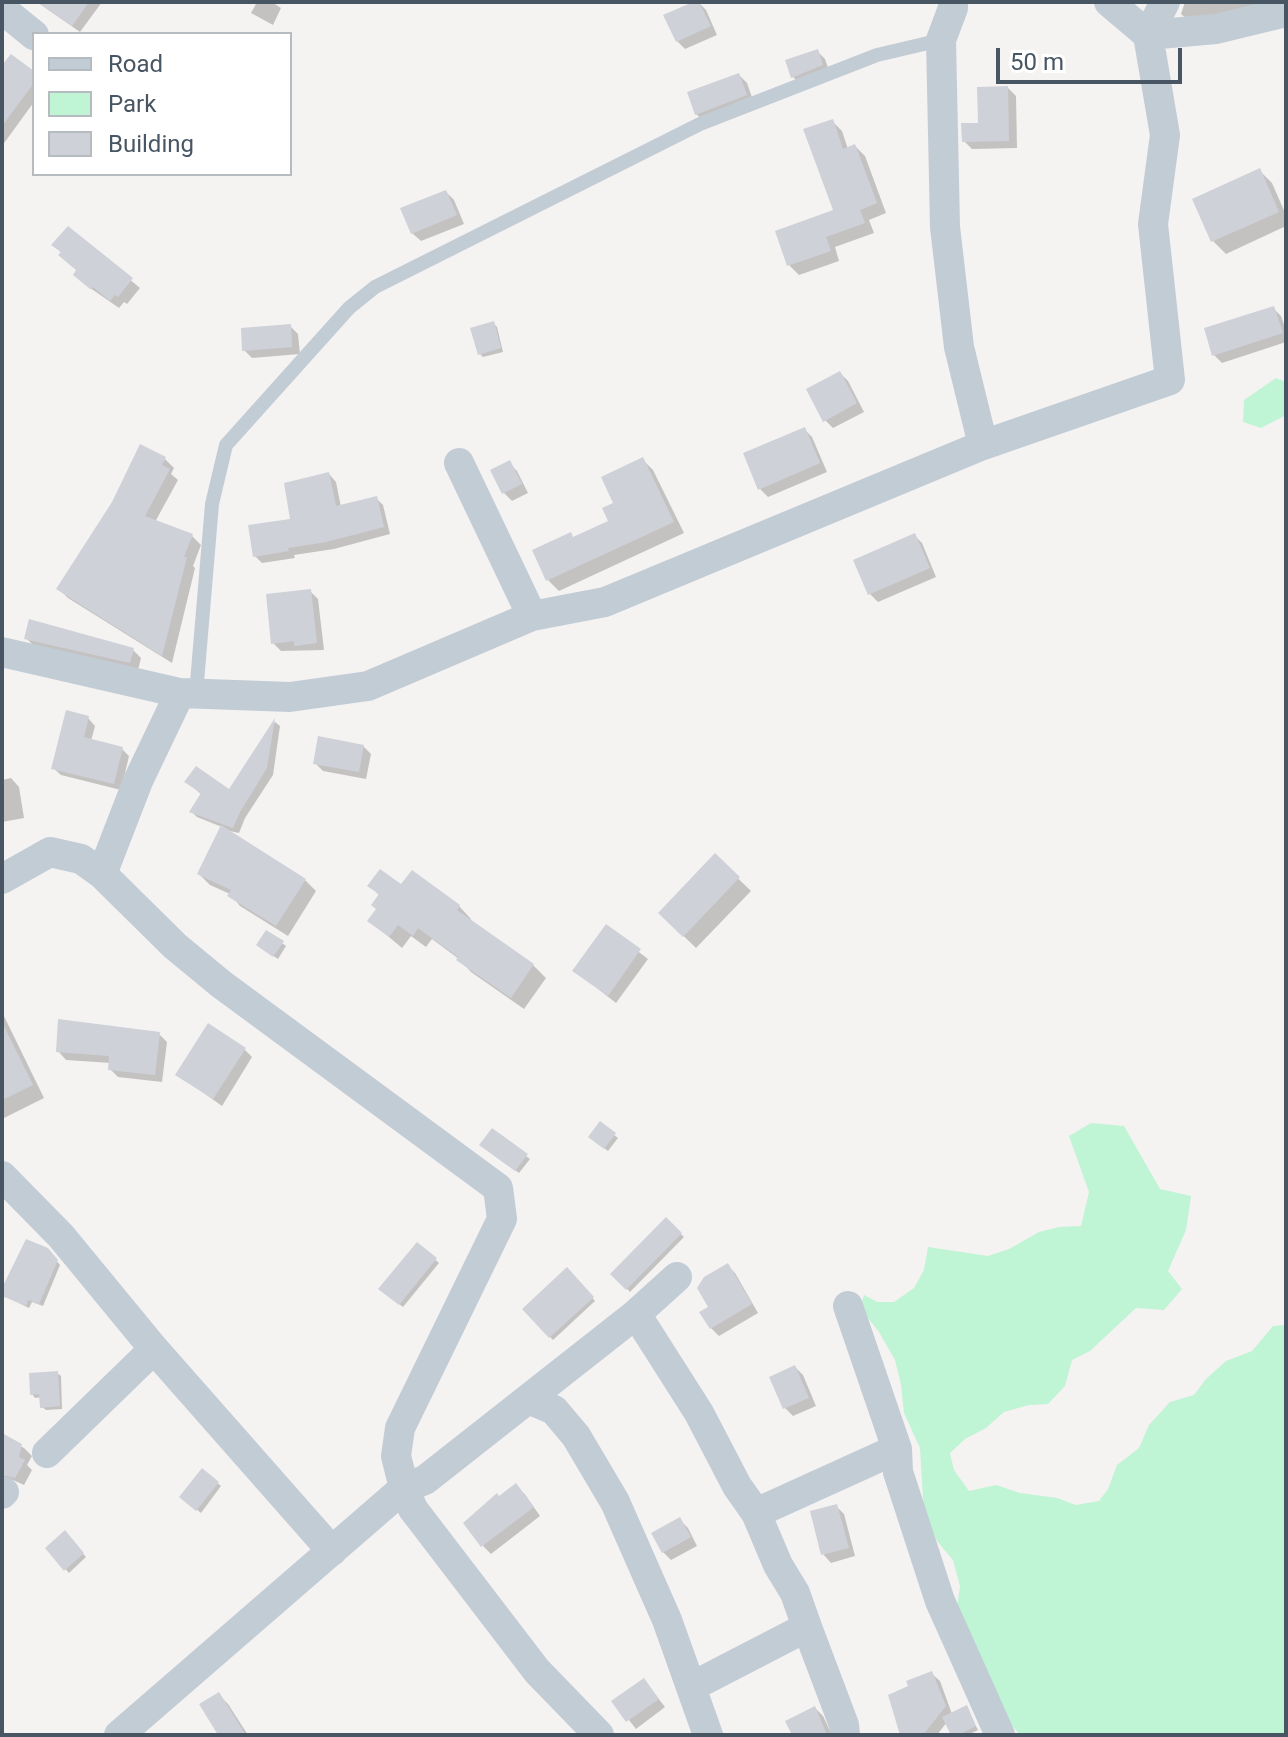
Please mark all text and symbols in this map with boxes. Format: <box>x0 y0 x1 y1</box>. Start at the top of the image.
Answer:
legend <box>32 32 292 176</box>
scale bar <box>1000 32 1186 82</box>
text: 50 m <box>1010 48 1064 76</box>
text: Road <box>108 50 163 78</box>
text: Park <box>108 90 156 118</box>
text: Building <box>108 130 194 158</box>

